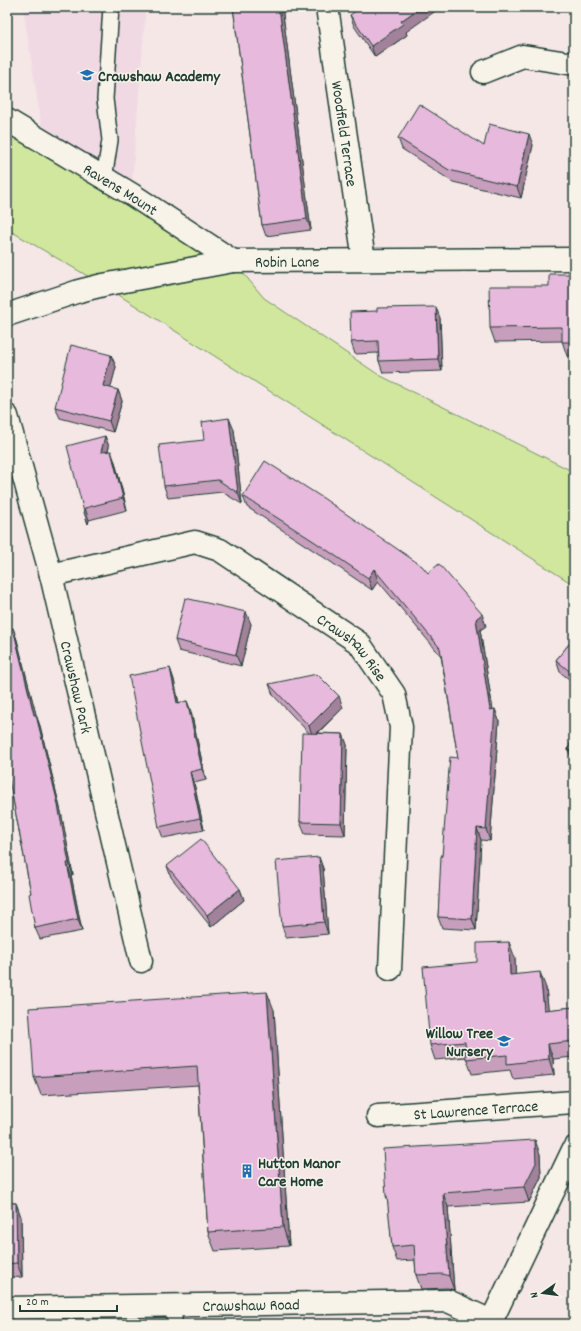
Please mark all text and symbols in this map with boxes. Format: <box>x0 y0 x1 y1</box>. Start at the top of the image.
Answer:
place label: Crawshaw Academy <box>98 66 221 89</box>
school or university icon: Crawshaw Academy <box>79 67 95 83</box>
street label: Woodfield Terrace <box>324 80 362 188</box>
street label: Ravens Mount <box>78 159 161 222</box>
street label: Robin Lane <box>255 251 319 275</box>
street label: Crawshaw Rise <box>311 609 391 687</box>
street label: Crawshaw Park <box>53 639 97 736</box>
place label: Willow Tree Nursery <box>426 1023 495 1064</box>
school or university icon: Willow Tree Nursery <box>496 1033 512 1049</box>
street label: St Lawrence Terrace <box>413 1096 539 1127</box>
place label: Hutton Manor Care Home <box>258 1153 341 1194</box>
building icon: Hutton Manor Care Home <box>239 1163 255 1179</box>
north arrow <box>523 1273 563 1313</box>
scale bar <box>20 1287 117 1313</box>
text: N <box>527 1290 544 1300</box>
text: 20 m <box>26 1294 49 1311</box>
street label: Crawshaw Road <box>202 1294 300 1319</box>

